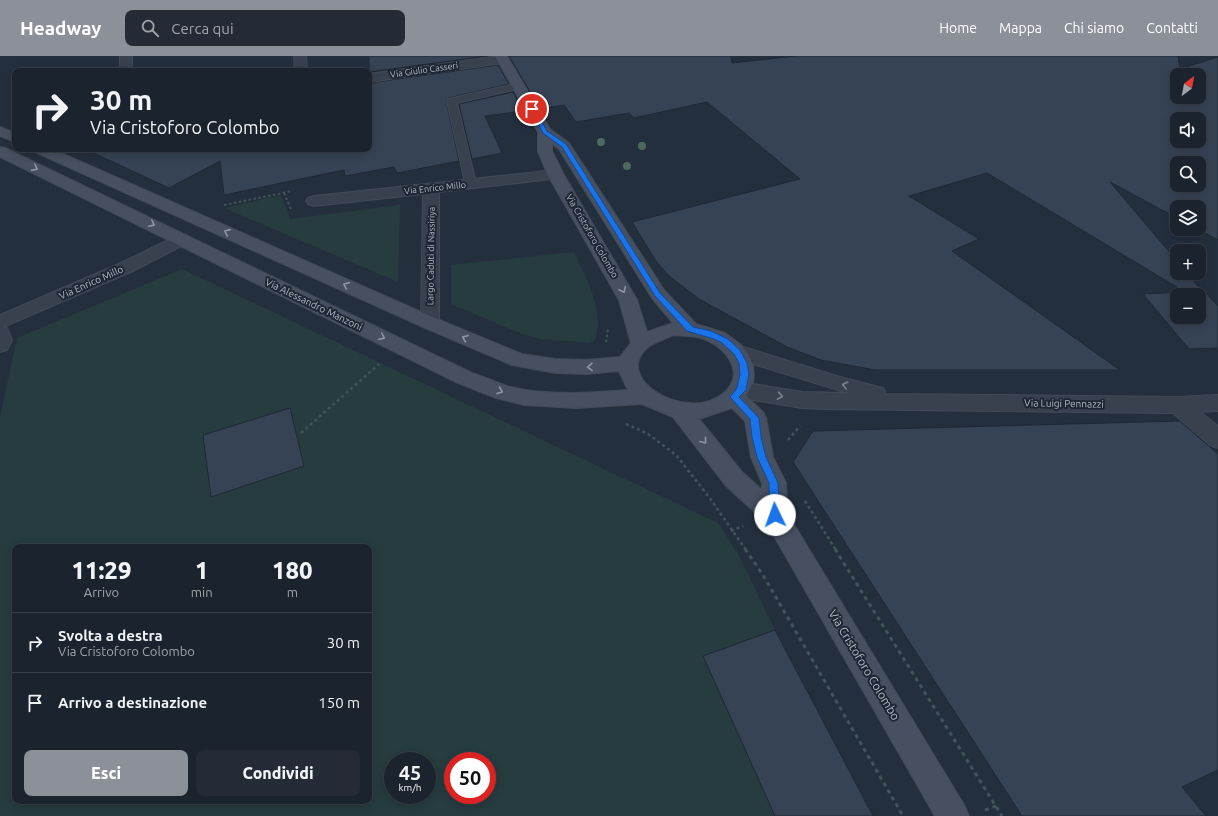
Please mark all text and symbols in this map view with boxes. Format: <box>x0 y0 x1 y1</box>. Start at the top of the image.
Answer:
search box <box>125 10 405 46</box>
text: Headway <box>20 17 101 39</box>
icon: search <box>139 17 161 39</box>
text: Cerca qui <box>171 20 234 37</box>
text: Home <box>939 20 977 36</box>
text: Mappa <box>999 20 1042 36</box>
text: Chi siamo <box>1064 20 1124 36</box>
text: Contatti <box>1146 20 1198 36</box>
street label: Via Giulio Casseri <box>389 60 459 80</box>
north arrow <box>1170 68 1206 104</box>
map controls <box>1170 68 1206 324</box>
icon: right <box>24 84 76 136</box>
text: 30 m <box>90 84 152 115</box>
pin <box>515 92 549 126</box>
icon: arrive <box>521 98 543 120</box>
button: sound <box>1170 112 1206 148</box>
text: Via Cristoforo Colombo <box>90 117 280 137</box>
button: search <box>1170 156 1206 192</box>
one-way arrow <box>31 163 38 171</box>
street label: Via Enrico Millo <box>404 180 466 196</box>
street label: Via Cristoforo Colombo <box>564 192 620 280</box>
button: layers <box>1170 200 1206 236</box>
street label: Largo Caduti di Nassiriya <box>425 207 437 305</box>
one-way arrow <box>148 219 156 227</box>
one-way arrow <box>224 229 231 237</box>
button: + <box>1170 244 1206 280</box>
street label: Via Enrico Millo <box>57 263 125 302</box>
street label: Via Alessandro Manzoni <box>264 276 364 333</box>
one-way arrow <box>342 282 349 290</box>
one-way arrow <box>618 286 626 294</box>
button: − <box>1170 288 1206 324</box>
one-way arrow <box>378 332 385 340</box>
one-way arrow <box>461 334 468 342</box>
one-way arrow <box>587 363 593 371</box>
one-way arrow <box>842 381 849 390</box>
one-way arrow <box>497 386 504 394</box>
one-way arrow <box>777 392 783 400</box>
street label: Via Luigi Pennazzi <box>1024 397 1104 410</box>
one-way arrow <box>699 437 706 444</box>
position arrow <box>754 494 796 536</box>
text: 11:29 <box>71 557 131 584</box>
text: 1 <box>195 557 208 584</box>
text: 180 <box>272 557 313 584</box>
text: Arrivo <box>84 585 119 599</box>
text: min <box>191 585 213 599</box>
text: m <box>287 585 298 599</box>
street label: Via Cristoforo Colombo <box>826 607 903 722</box>
text: Svolta a destra <box>58 627 163 644</box>
icon: right <box>24 632 46 654</box>
text: 30 m <box>327 634 360 651</box>
text: Via Cristoforo Colombo <box>58 644 195 658</box>
icon: arrive <box>24 692 46 714</box>
text: Arrivo a destinazione <box>58 694 207 711</box>
text: 150 m <box>318 694 360 711</box>
button: Esci <box>24 750 188 796</box>
button: Condividi <box>196 750 360 796</box>
speed limit sign: 50 <box>444 752 496 804</box>
text: 45 <box>399 761 421 784</box>
text: km/h <box>398 782 422 793</box>

